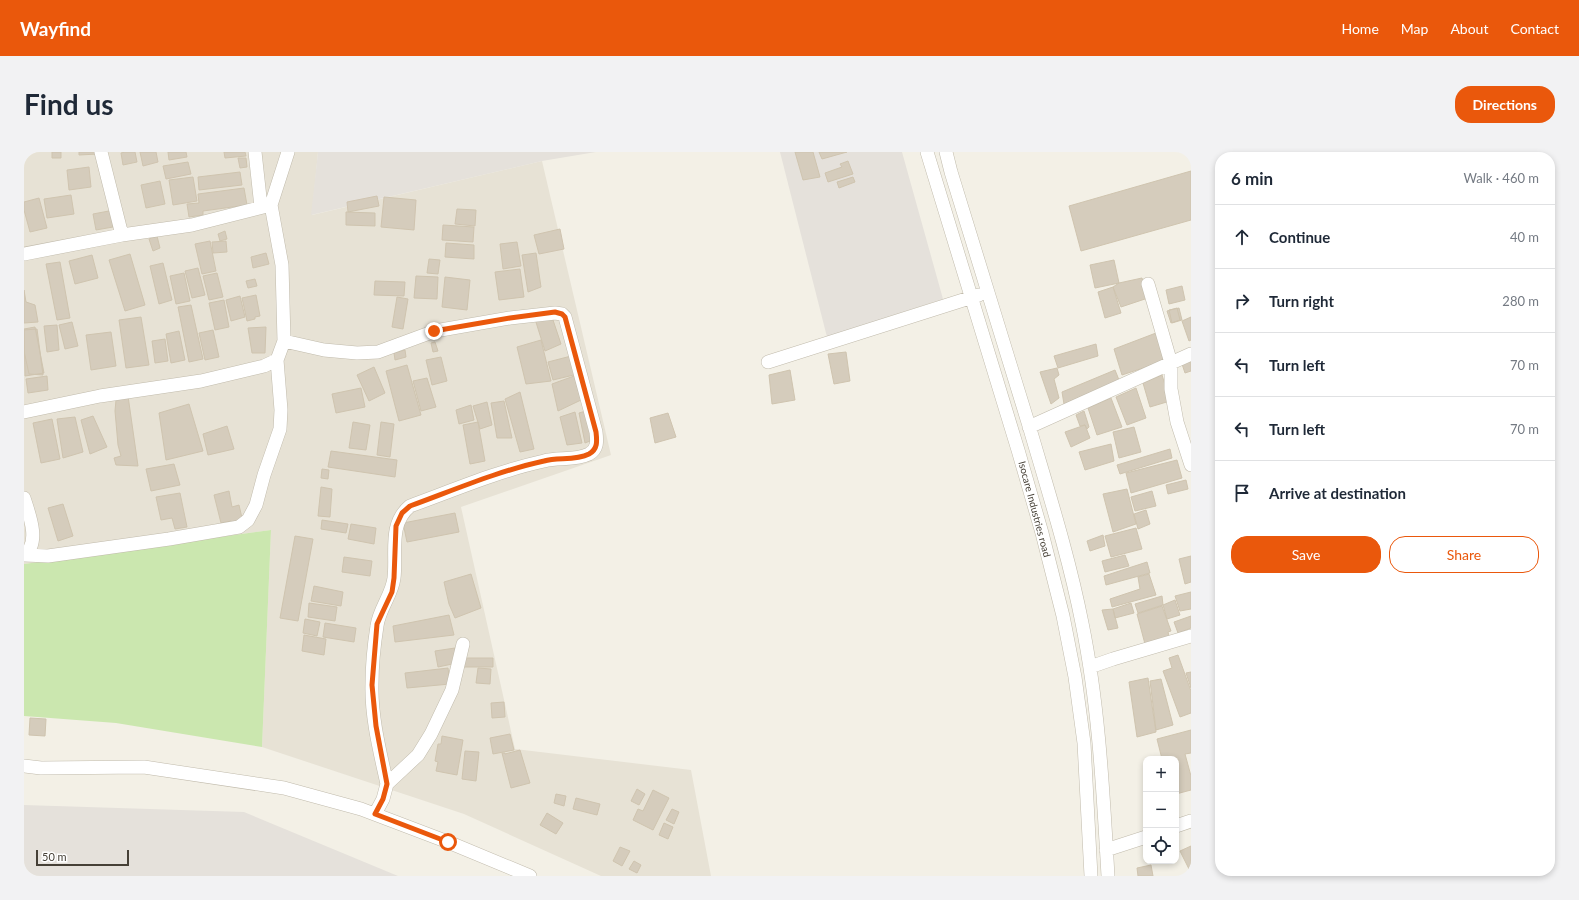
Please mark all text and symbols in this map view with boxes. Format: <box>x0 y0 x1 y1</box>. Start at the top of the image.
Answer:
text: Wayfind <box>20 17 91 40</box>
text: Home <box>1341 20 1379 37</box>
text: Map <box>1401 20 1428 37</box>
text: About <box>1450 20 1488 37</box>
text: Contact <box>1510 20 1559 37</box>
button: Directions <box>1455 86 1555 123</box>
text: Find us <box>24 87 114 121</box>
text: 6 min <box>1231 168 1273 189</box>
text: Walk · 460 m <box>1463 170 1539 186</box>
icon: ahead <box>1231 226 1253 248</box>
text: Continue <box>1269 228 1330 246</box>
text: 40 m <box>1510 229 1539 245</box>
icon: right <box>1231 290 1253 312</box>
text: Turn right <box>1269 292 1334 310</box>
text: 280 m <box>1502 293 1539 309</box>
route end <box>425 322 443 340</box>
icon: left <box>1231 354 1253 376</box>
text: Turn left <box>1269 356 1325 374</box>
text: 70 m <box>1510 357 1539 373</box>
icon: left <box>1231 418 1253 440</box>
text: Turn left <box>1269 420 1325 438</box>
text: 70 m <box>1510 421 1539 437</box>
street label: Isocare Industries road <box>1016 460 1054 558</box>
icon: arrive <box>1231 482 1253 504</box>
text: Arrive at destination <box>1269 484 1406 502</box>
button: Save <box>1231 536 1381 573</box>
button: Share <box>1389 536 1539 573</box>
map controls <box>1143 756 1179 864</box>
button: + <box>1143 756 1179 792</box>
button: − <box>1143 792 1179 828</box>
button: locate <box>1143 828 1179 864</box>
route start <box>439 833 457 851</box>
scale bar <box>36 848 129 867</box>
text: 50 m <box>42 850 67 863</box>

